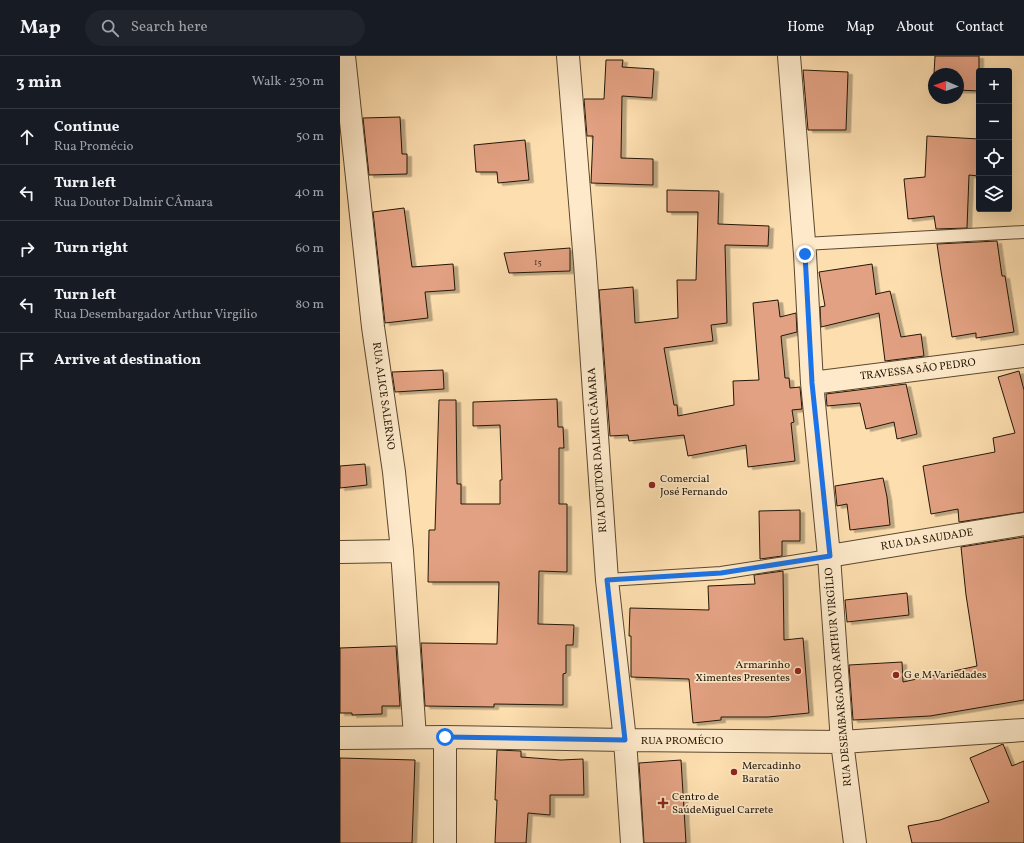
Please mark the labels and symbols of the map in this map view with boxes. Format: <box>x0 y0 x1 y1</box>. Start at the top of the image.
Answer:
north arrow <box>928 68 964 104</box>
route end <box>796 245 814 263</box>
house number: 15 <box>534 256 542 269</box>
street label: RUA ALICE SALERNO <box>368 341 398 451</box>
street label: TRAVESSA SÃO PEDRO <box>859 355 977 385</box>
street label: RUA DOUTOR DALMIR CÂMARA <box>585 367 611 533</box>
place label: Comercial José Fernando <box>660 472 728 500</box>
marker: Comercial José Fernando <box>647 480 657 490</box>
street label: RUA DA SAUDADE <box>880 525 975 555</box>
street label: RUA DESEMBARGADOR ARTHUR VIRGÍLIO <box>822 567 856 787</box>
place label: Armarinho Ximentes Presentes <box>696 658 790 686</box>
marker: Armarinho Ximentes Presentes <box>793 666 803 676</box>
place label: G e M Variedades <box>904 668 987 683</box>
marker: G e M Variedades <box>891 670 901 680</box>
route start <box>436 728 454 746</box>
street label: RUA PROMÉCIO <box>641 734 723 749</box>
place label: Mercadinho Baratão <box>742 759 801 787</box>
marker: Mercadinho Baratão <box>729 767 739 777</box>
place label: Centro de SaúdeMiguel Carrete <box>672 790 773 818</box>
marker: Centro de SaúdeMiguel Carrete <box>657 797 669 809</box>

